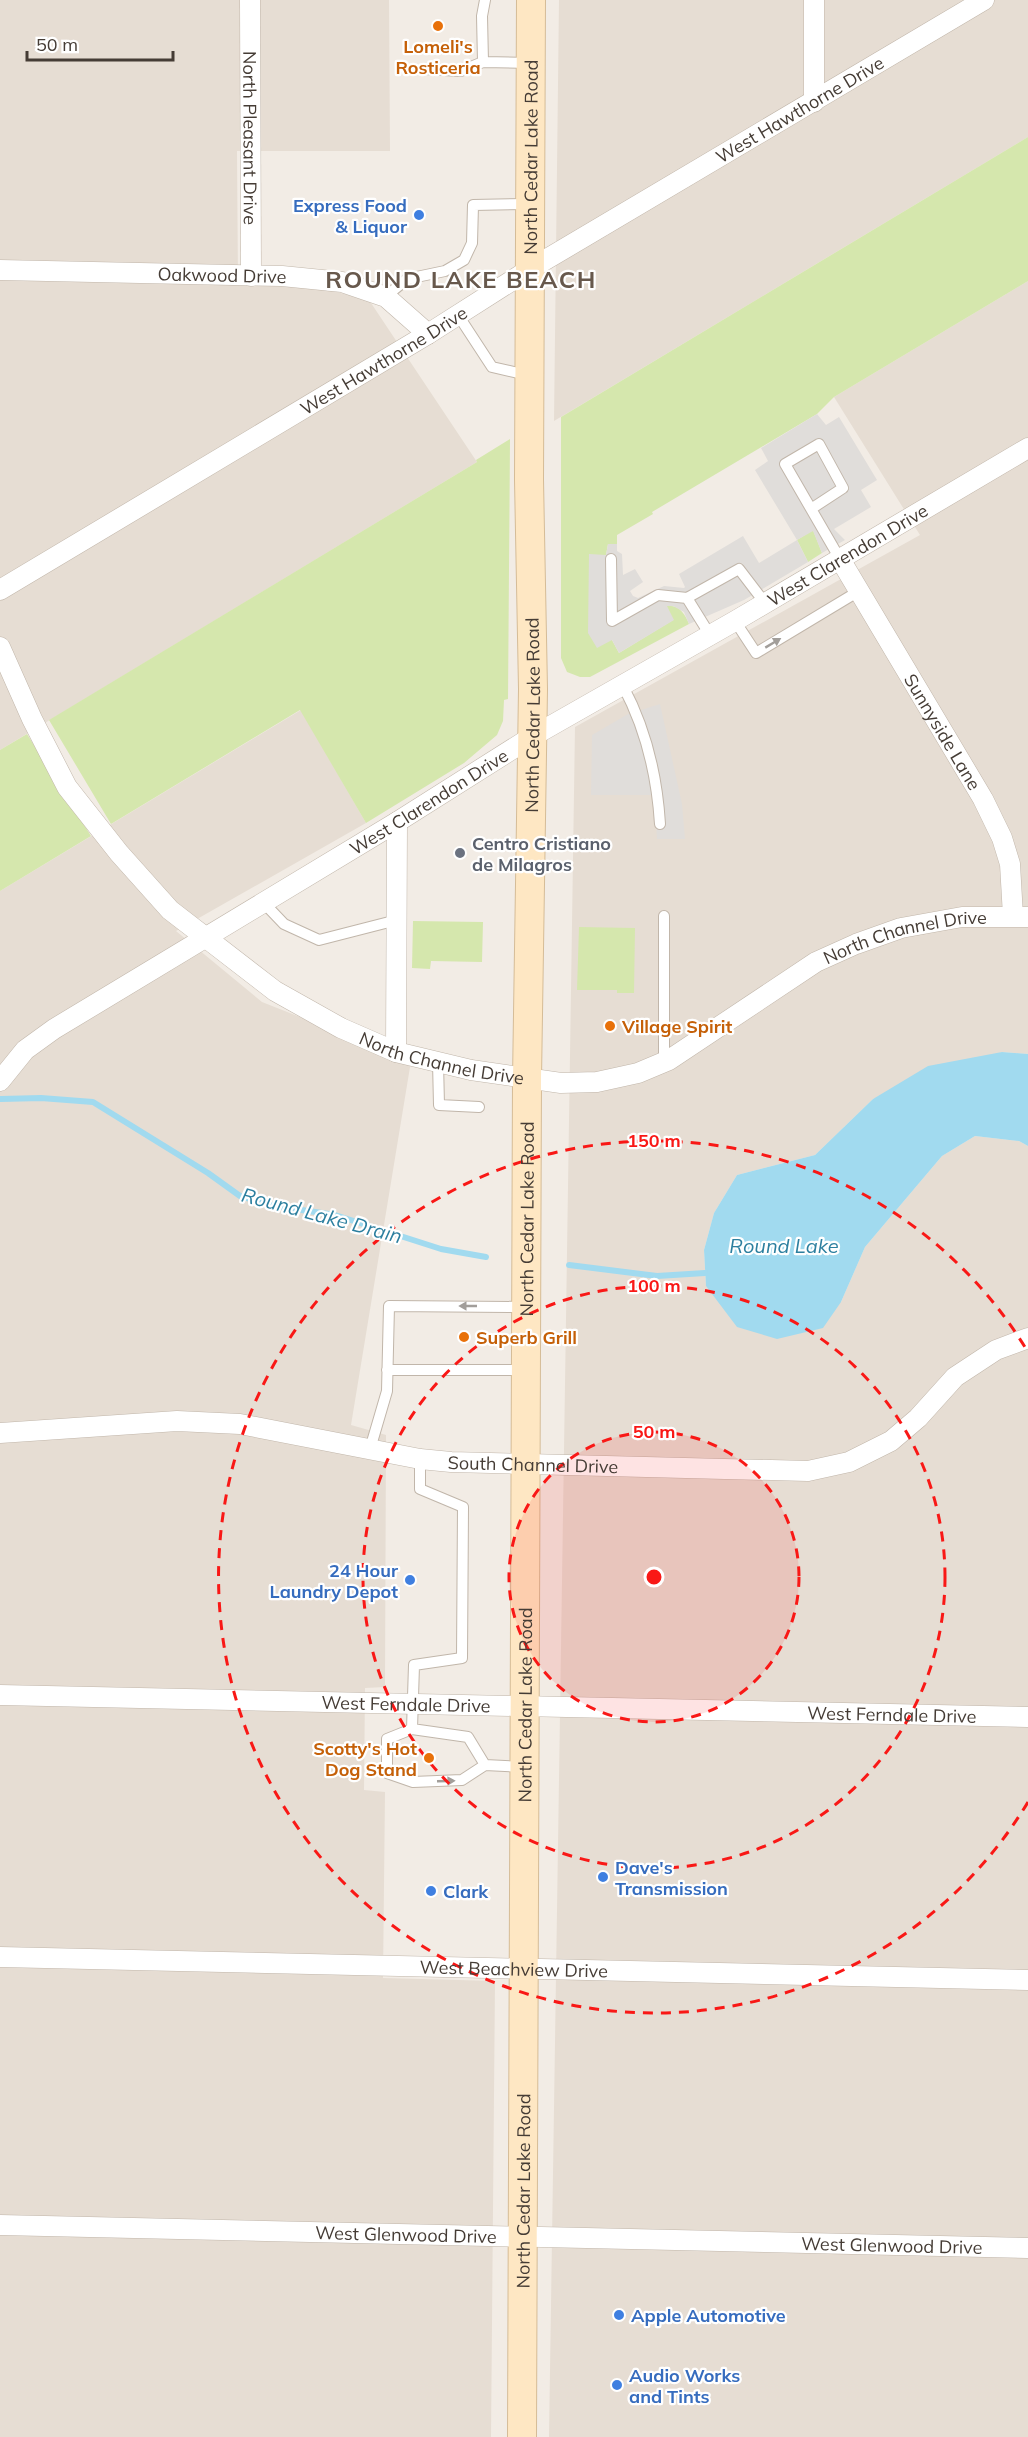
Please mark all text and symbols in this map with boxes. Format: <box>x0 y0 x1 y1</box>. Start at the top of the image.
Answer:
marker: Lomeli's Rosticeria <box>431 19 445 33</box>
scale bar <box>27 24 172 62</box>
text: 50 m <box>36 33 78 56</box>
place label: Lomeli's Rosticeria <box>395 35 481 79</box>
street label: North Pleasant Drive <box>239 51 262 225</box>
street label: West Hawthorne Drive <box>711 51 888 168</box>
street label: North Cedar Lake Road <box>518 60 542 255</box>
place label: Express Food & Liquor <box>293 194 408 238</box>
marker: Express Food & Liquor <box>412 208 426 222</box>
street label: Oakwood Drive <box>157 262 287 288</box>
district label: ROUND LAKE BEACH <box>325 264 597 294</box>
street label: West Hawthorne Drive <box>296 301 471 420</box>
street label: West Clarendon Drive <box>763 498 932 611</box>
street label: North Cedar Lake Road <box>520 617 545 813</box>
one-way arrow <box>765 638 781 649</box>
street label: Sunnyside Lane <box>899 669 986 794</box>
street label: West Clarendon Drive <box>345 743 512 860</box>
place label: Centro Cristiano de Milagros <box>472 832 611 876</box>
marker: Centro Cristiano de Milagros <box>453 846 467 860</box>
street label: North Channel Drive <box>819 905 987 969</box>
place label: Village Spirit <box>621 1015 732 1038</box>
marker: Village Spirit <box>603 1019 617 1033</box>
street label: North Channel Drive <box>356 1026 526 1089</box>
street label: North Cedar Lake Road <box>515 1121 538 1317</box>
text: 150 m <box>627 1129 681 1152</box>
water label: Round Lake Drain <box>239 1182 405 1248</box>
water label: Round Lake <box>729 1233 839 1258</box>
text: 100 m <box>627 1274 681 1297</box>
one-way arrow <box>458 1301 477 1311</box>
place label: Superb Grill <box>476 1326 577 1349</box>
marker: Superb Grill <box>457 1330 471 1344</box>
text: 50 m <box>633 1420 675 1443</box>
street label: South Channel Drive <box>447 1450 619 1478</box>
place label: 24 Hour Laundry Depot <box>270 1559 399 1603</box>
centre of rings <box>644 1567 664 1587</box>
marker: 24 Hour Laundry Depot <box>403 1573 417 1587</box>
street label: North Cedar Lake Road <box>513 1607 537 1803</box>
street label: West Ferndale Drive <box>321 1690 491 1717</box>
street label: West Ferndale Drive <box>807 1701 977 1727</box>
place label: Scotty's Hot Dog Stand <box>313 1737 417 1781</box>
marker: Scotty's Hot Dog Stand <box>422 1751 436 1765</box>
one-way arrow <box>436 1776 455 1785</box>
place label: Dave's Transmission <box>615 1856 728 1900</box>
marker: Dave's Transmission <box>596 1870 610 1884</box>
place label: Clark <box>443 1880 489 1903</box>
marker: Clark <box>424 1884 438 1898</box>
street label: West Beachview Drive <box>419 1955 608 1982</box>
street label: North Cedar Lake Road <box>511 2093 535 2289</box>
street label: West Glenwood Drive <box>315 2221 497 2248</box>
street label: West Glenwood Drive <box>801 2231 983 2258</box>
place label: Apple Automotive <box>631 2304 786 2327</box>
marker: Apple Automotive <box>612 2308 626 2322</box>
place label: Audio Works and Tints <box>629 2364 740 2408</box>
marker: Audio Works and Tints <box>610 2378 624 2392</box>

